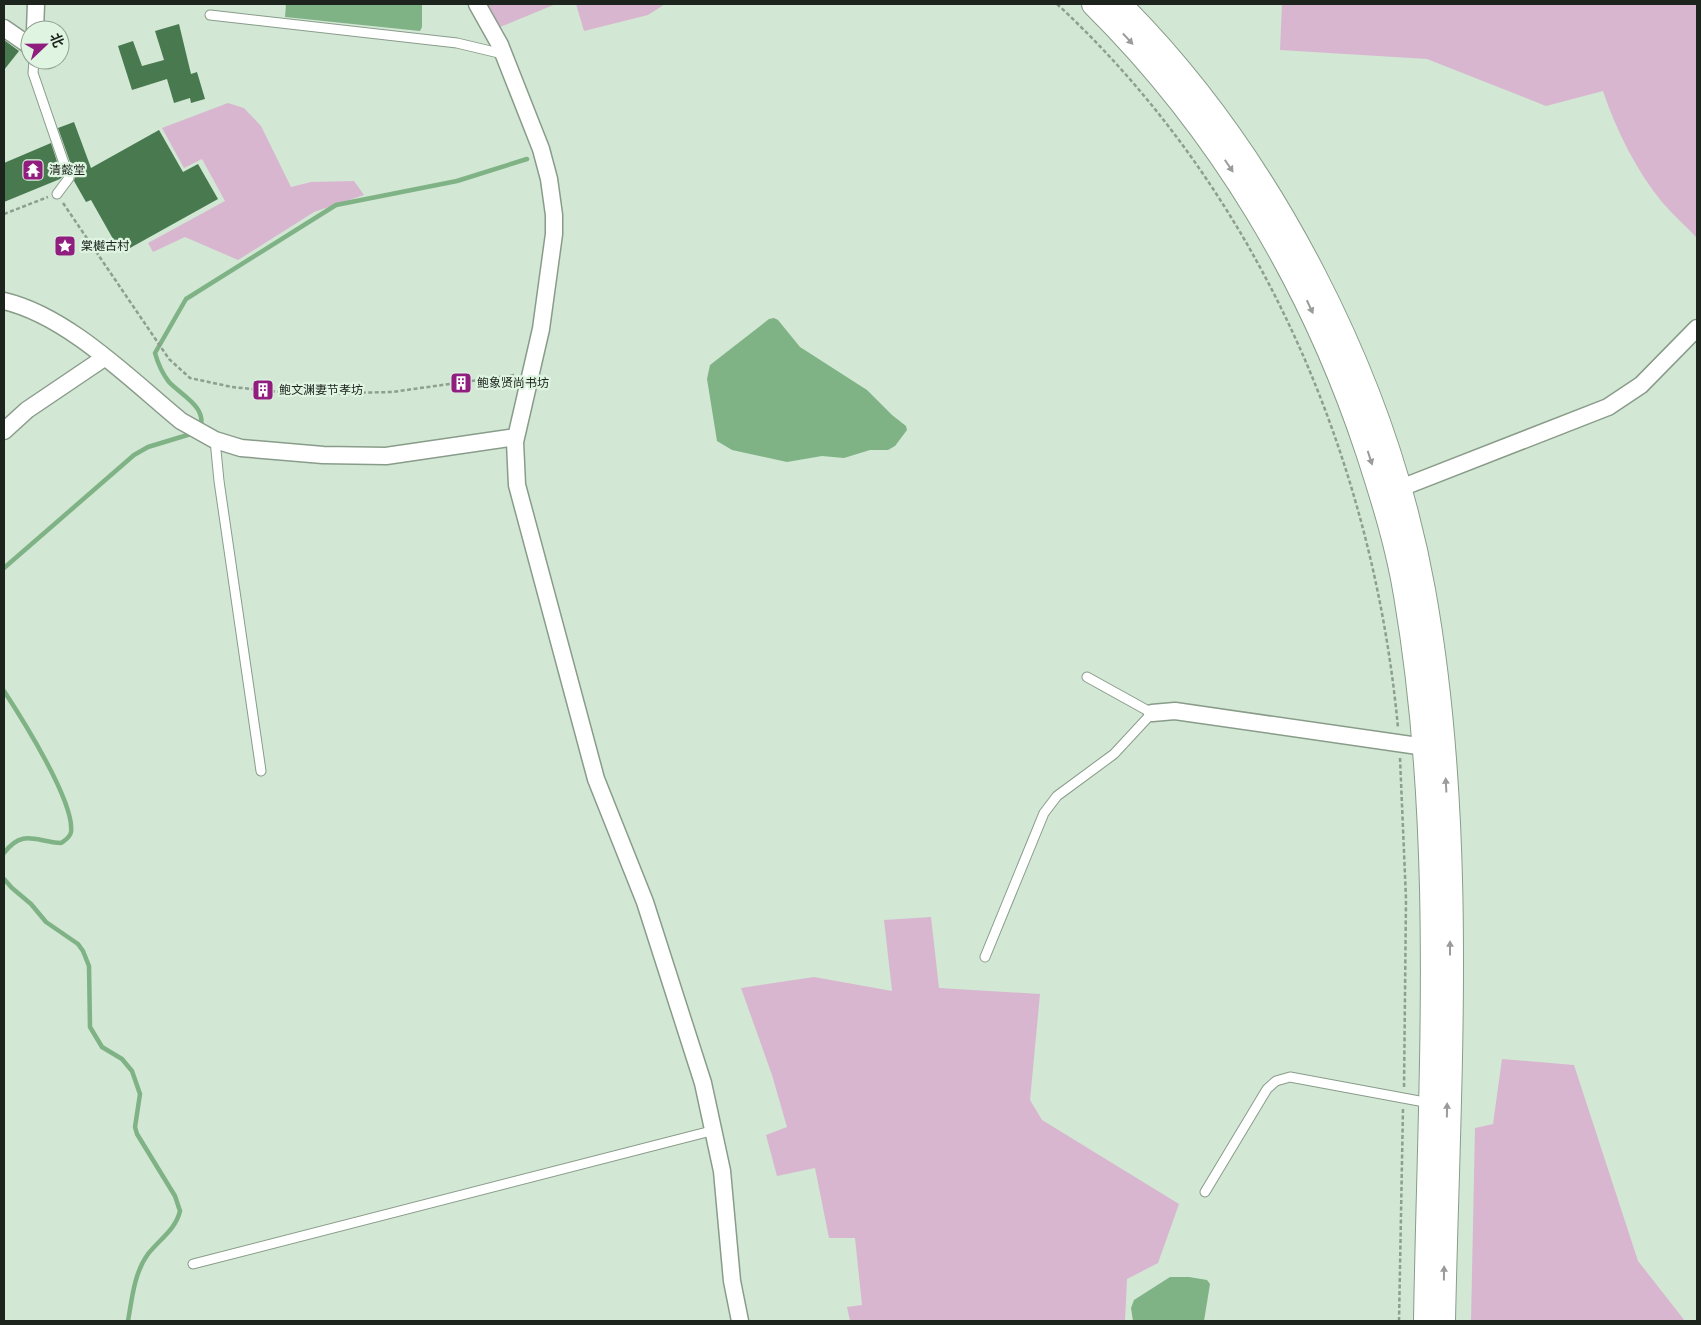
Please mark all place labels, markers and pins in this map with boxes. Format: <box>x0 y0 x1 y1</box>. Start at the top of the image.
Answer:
temple icon: 清懿堂 <box>21 158 45 182</box>
place label: 清懿堂 <box>49 163 85 179</box>
place icon: 棠樾古村 <box>53 234 77 258</box>
place label: 棠樾古村 <box>81 239 130 255</box>
building icon: 鲍象贤尚书坊 <box>449 371 473 395</box>
place label: 鲍象贤尚书坊 <box>477 376 549 392</box>
building icon: 鲍文渊妻节孝坊 <box>251 378 275 402</box>
place label: 鲍文渊妻节孝坊 <box>279 383 363 399</box>

